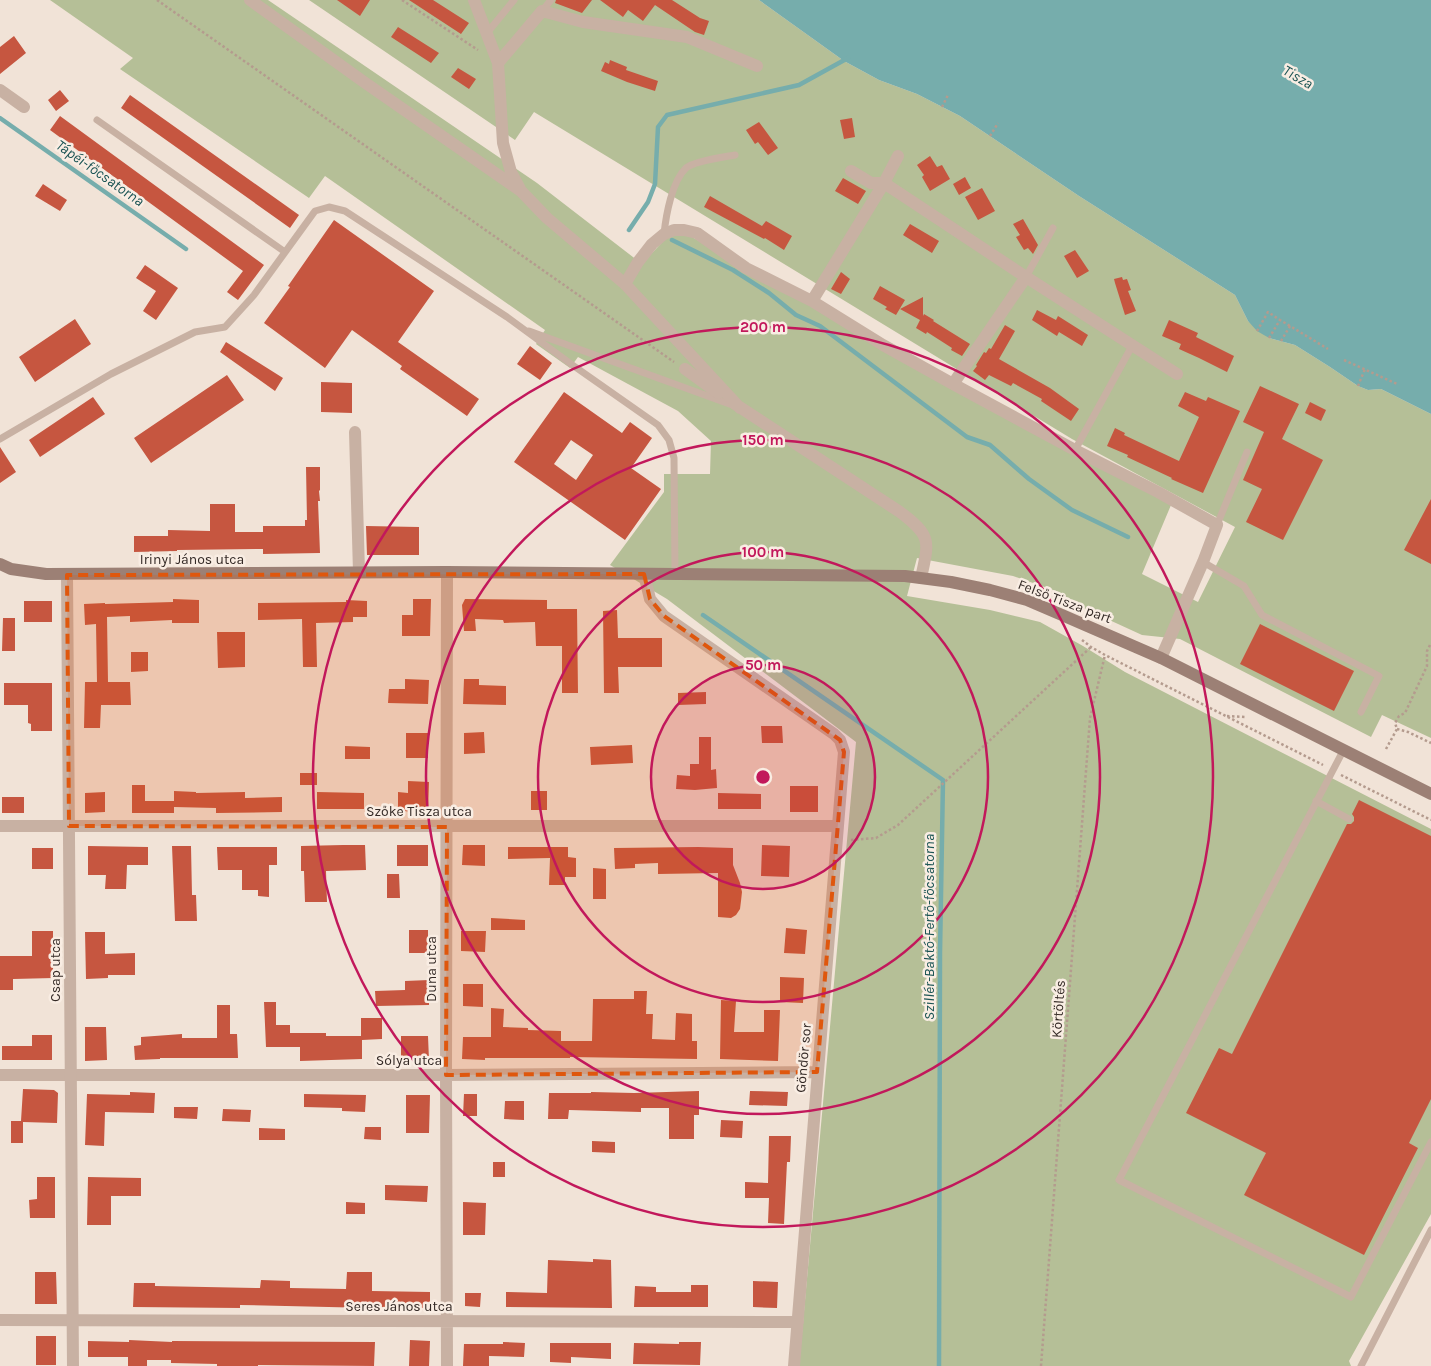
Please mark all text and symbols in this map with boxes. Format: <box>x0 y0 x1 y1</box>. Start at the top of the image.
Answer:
water label: Tisza <box>1280 61 1316 93</box>
water label: Tápéi-főcsatorna <box>52 136 148 210</box>
text: 200 m <box>740 318 786 336</box>
text: 150 m <box>742 431 784 449</box>
text: 100 m <box>742 543 784 561</box>
street label: Irinyi János utca <box>140 551 244 568</box>
street label: Felső Tisza part <box>1016 576 1114 627</box>
text: 50 m <box>745 656 781 674</box>
centre of rings <box>754 768 772 786</box>
street label: Szőke Tisza utca <box>366 803 472 820</box>
water label: Szillér-Baktó-Fertő-főcsatorna <box>920 834 938 1020</box>
street label: Duna utca <box>423 936 440 1002</box>
street label: Csap utca <box>47 938 64 1002</box>
street label: Körtöltés <box>1048 980 1069 1038</box>
street label: Göndör sor <box>792 1022 815 1093</box>
street label: Sólya utca <box>376 1052 442 1069</box>
street label: Seres János utca <box>345 1298 453 1315</box>

